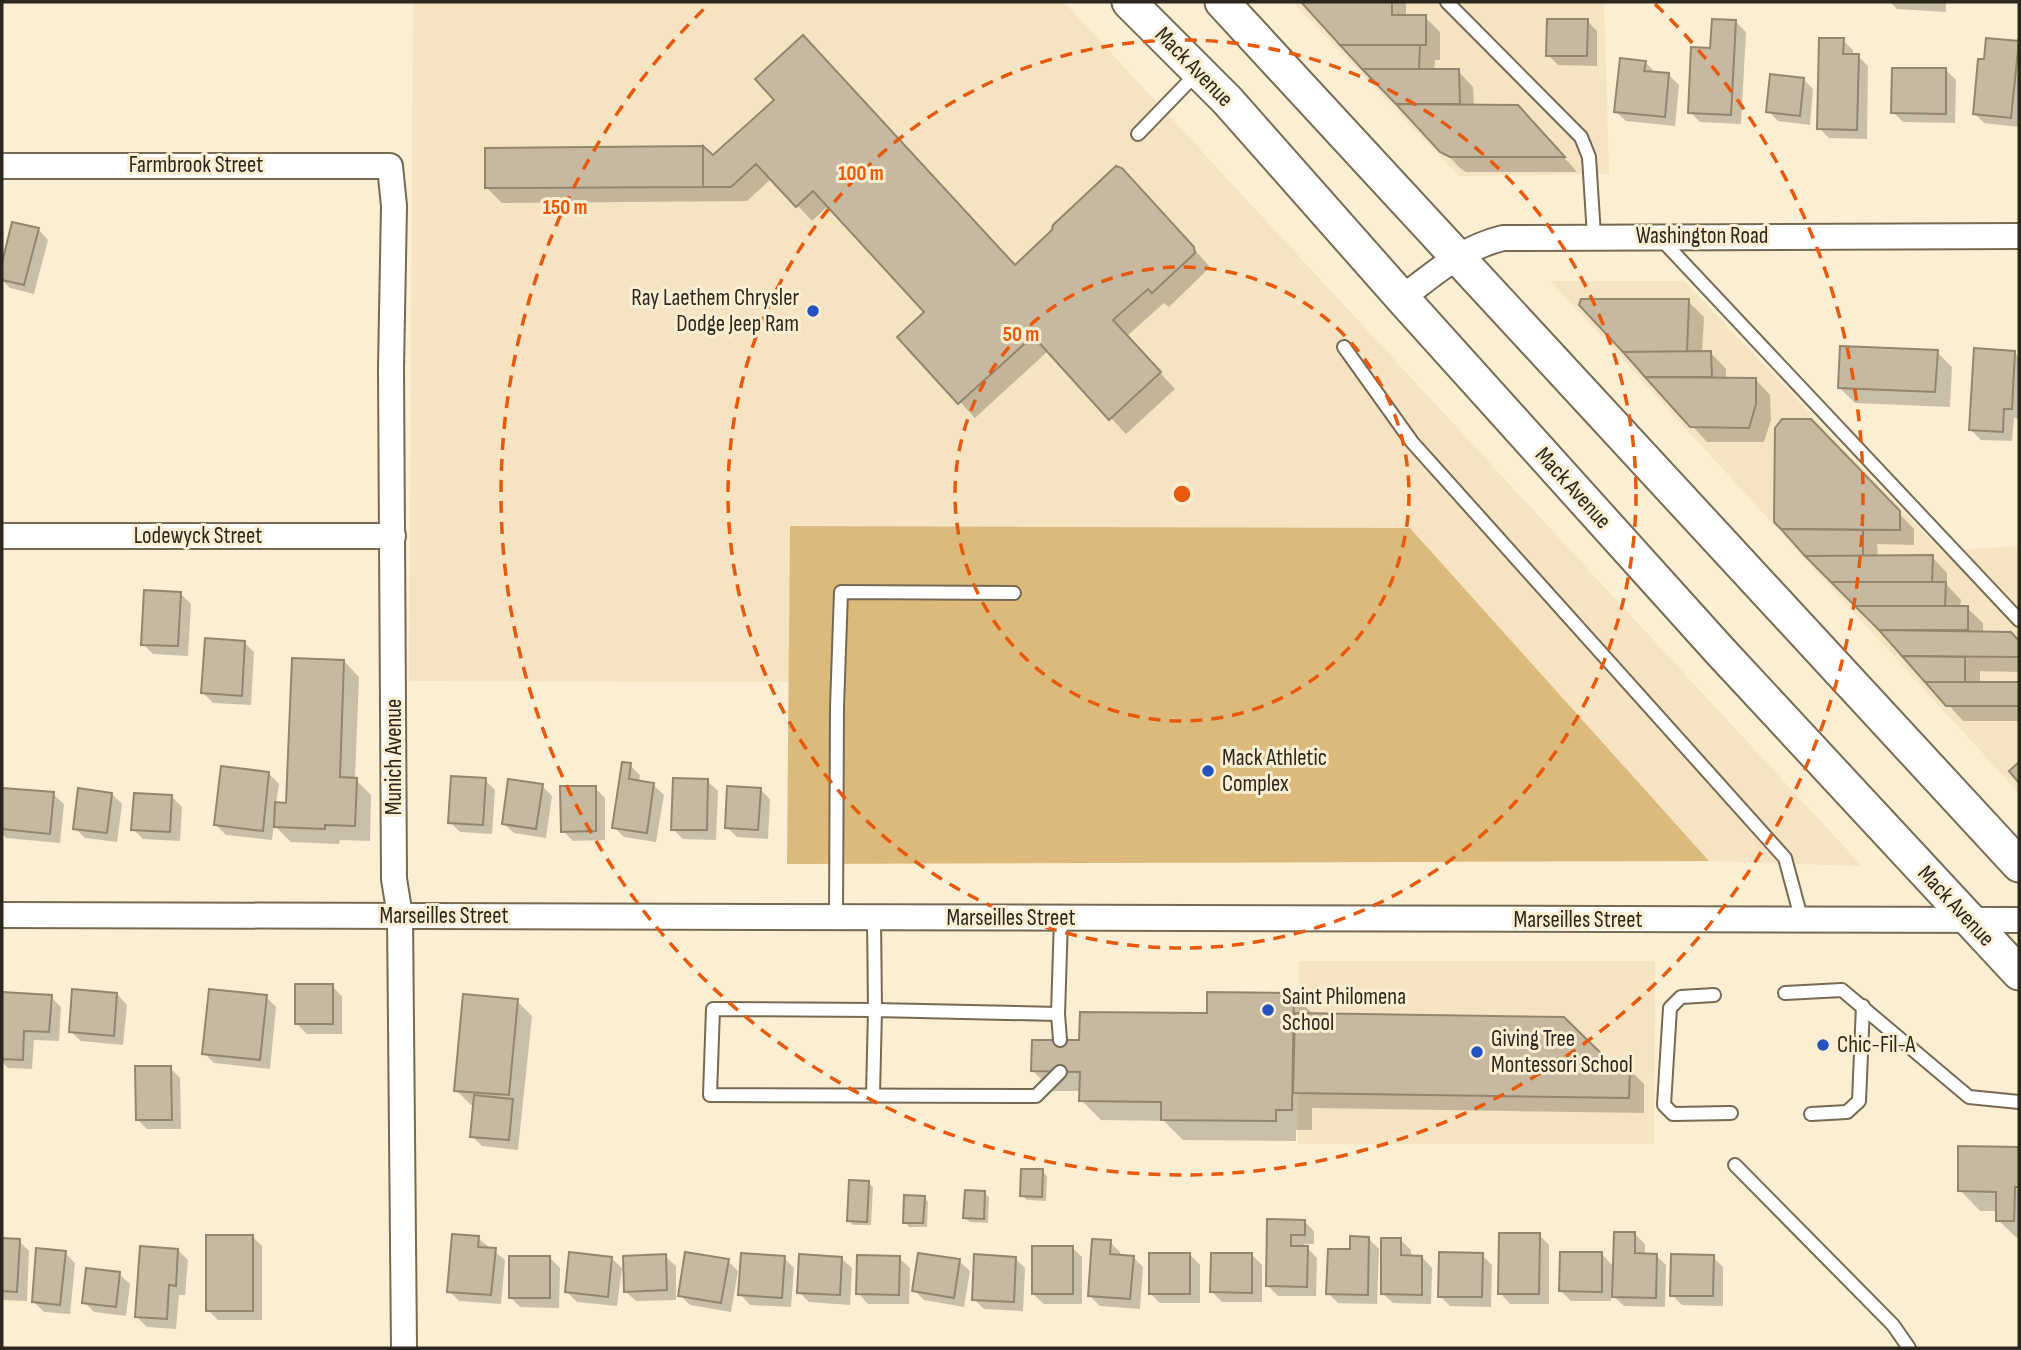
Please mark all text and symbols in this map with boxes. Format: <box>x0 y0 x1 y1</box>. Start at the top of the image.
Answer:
street label: Mack Avenue <box>1149 21 1239 113</box>
street label: Farmbrook Street <box>129 151 263 179</box>
text: 100 m <box>838 161 884 186</box>
text: 150 m <box>543 195 587 220</box>
street label: Washington Road <box>1636 222 1768 250</box>
place label: Ray Laethem Chrysler Dodge Jeep Ram <box>631 284 799 338</box>
marker: Ray Laethem Chrysler Dodge Jeep Ram <box>805 303 821 319</box>
text: 50 m <box>1003 322 1039 347</box>
street label: Mack Avenue <box>1529 441 1617 535</box>
centre of rings <box>1170 482 1194 506</box>
street label: Lodewyck Street <box>134 522 262 550</box>
street label: Munich Avenue <box>380 699 408 815</box>
place label: Mack Athletic Complex <box>1222 744 1327 798</box>
marker: Mack Athletic Complex <box>1200 763 1216 779</box>
street label: Mack Avenue <box>1912 860 2000 952</box>
street label: Marseilles Street <box>380 902 508 930</box>
street label: Marseilles Street <box>947 904 1075 932</box>
street label: Marseilles Street <box>1514 906 1642 934</box>
place label: Saint Philomena School <box>1282 983 1406 1037</box>
marker: Saint Philomena School <box>1260 1002 1276 1018</box>
place label: Giving Tree Montessori School <box>1491 1025 1633 1079</box>
place label: Chic-Fil-A <box>1837 1031 1916 1059</box>
marker: Chic-Fil-A <box>1815 1037 1831 1053</box>
marker: Giving Tree Montessori School <box>1469 1044 1485 1060</box>

